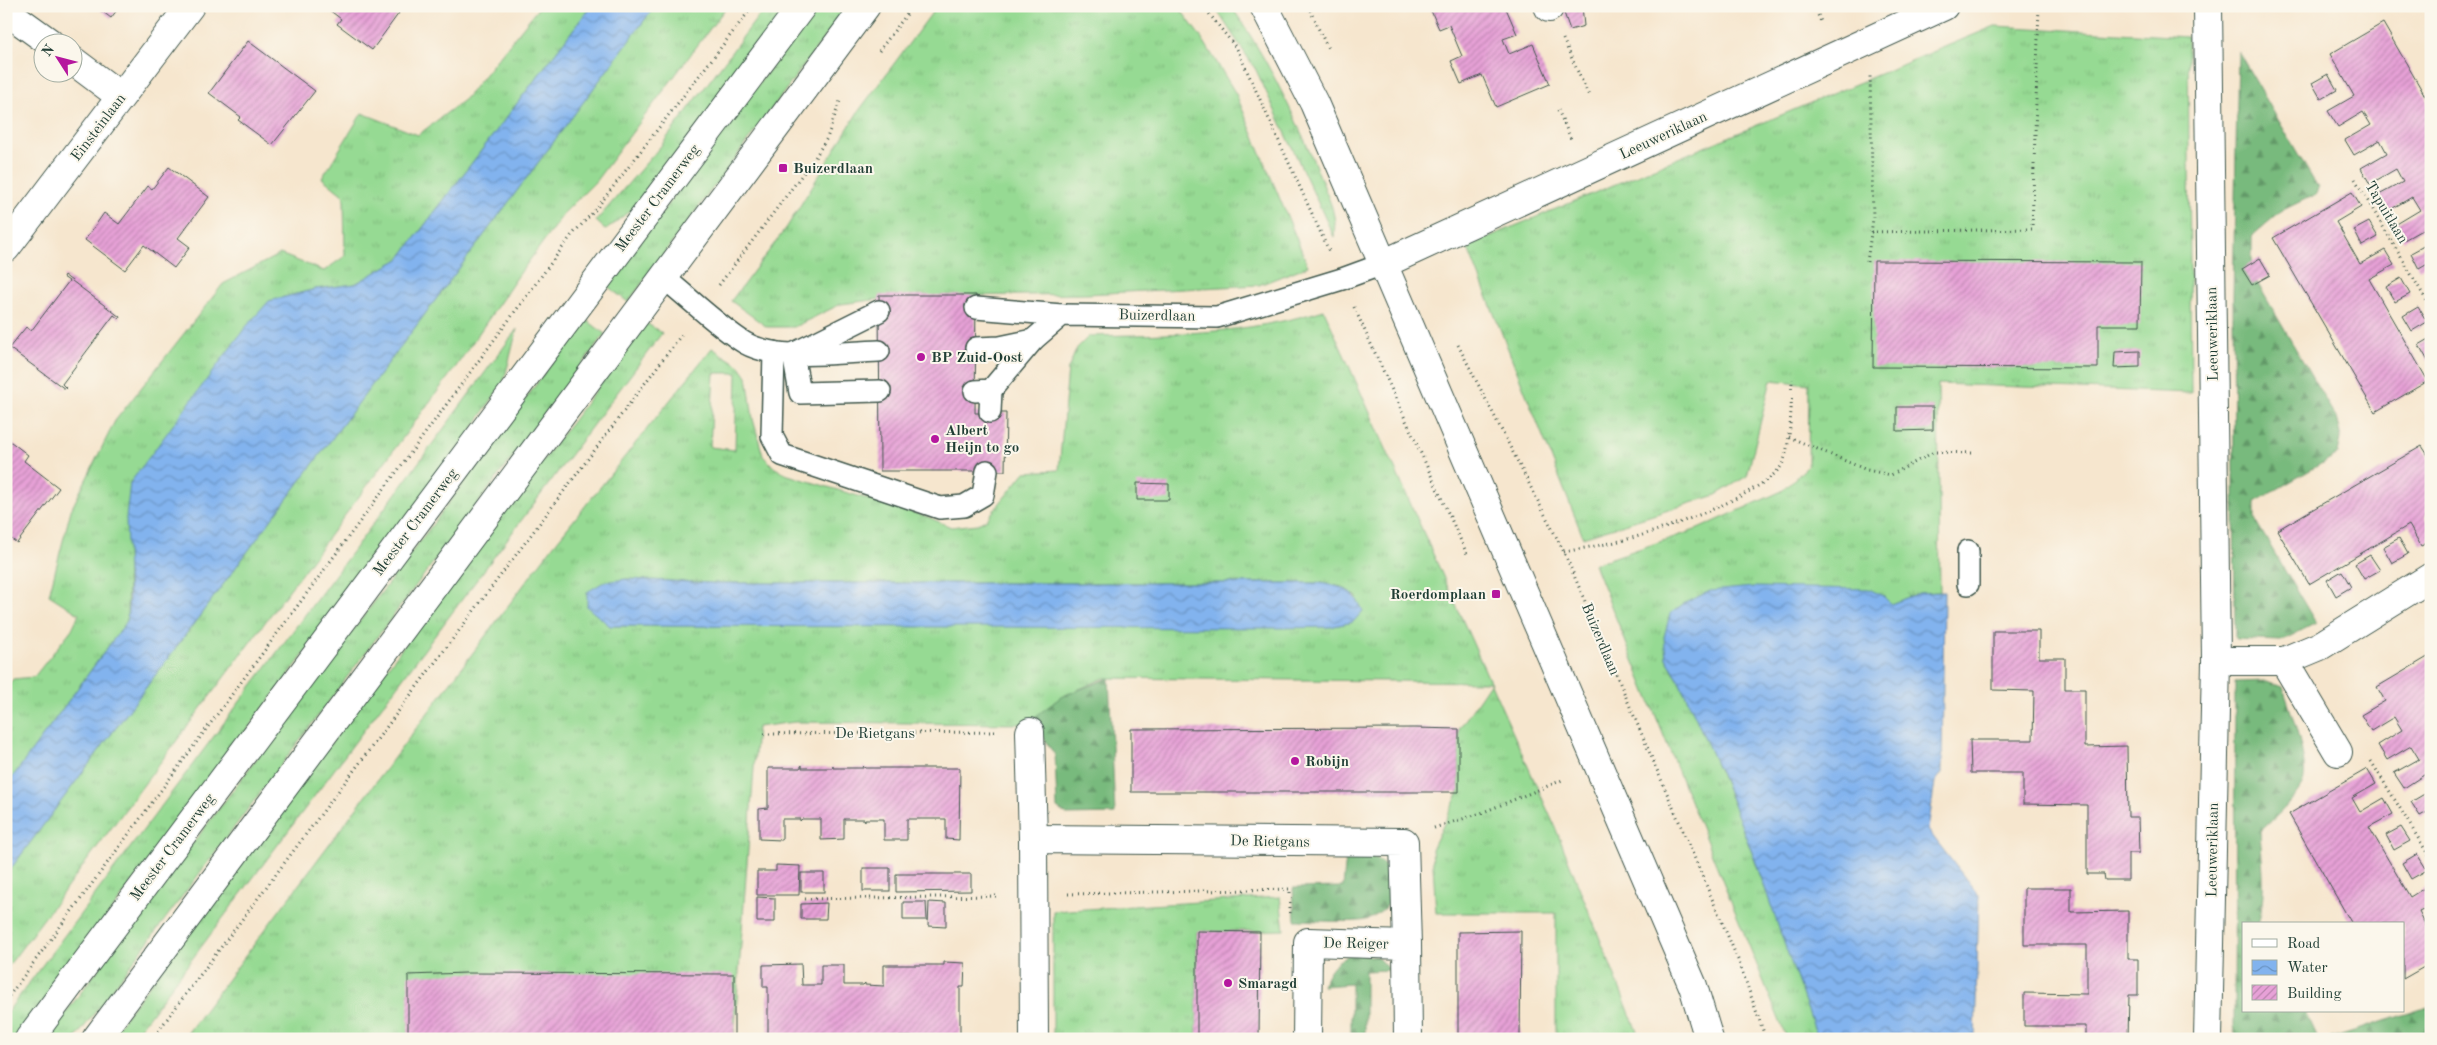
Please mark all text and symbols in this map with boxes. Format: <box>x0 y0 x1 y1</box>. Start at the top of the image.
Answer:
north arrow <box>32 32 82 82</box>
text: N <box>39 42 57 59</box>
street label: Einsteinlaan <box>69 91 129 164</box>
street label: Leeuweriklaan <box>1618 110 1710 163</box>
street label: Meester Cramerweg <box>613 143 703 255</box>
marker: Buizerdlaan <box>777 162 789 174</box>
place label: Buizerdlaan <box>793 162 873 177</box>
street label: Tapuitlaan <box>2361 179 2410 246</box>
street label: Leeuweriklaan <box>2205 287 2222 381</box>
street label: Buizerdlaan <box>1118 308 1196 325</box>
marker: BP Zuid-Oost <box>915 351 927 363</box>
place label: BP Zuid-Oost <box>931 351 1023 366</box>
place label: Albert Heijn to go <box>945 424 1019 456</box>
marker: Albert Heijn to go <box>929 433 941 445</box>
street label: Meester Cramerweg <box>371 467 461 579</box>
place label: Roerdomplaan <box>1390 588 1486 603</box>
marker: Roerdomplaan <box>1490 588 1502 600</box>
street label: Buizerdlaan <box>1578 601 1622 678</box>
street label: De Rietgans <box>835 727 915 742</box>
marker: Robijn <box>1289 755 1301 767</box>
place label: Robijn <box>1305 755 1349 770</box>
street label: Meester Cramerweg <box>128 792 218 904</box>
street label: Leeuweriklaan <box>2205 803 2222 897</box>
street label: De Rietgans <box>1230 834 1310 851</box>
legend <box>2242 922 2404 1012</box>
street label: De Reiger <box>1323 936 1389 953</box>
text: Road <box>2287 937 2321 952</box>
text: Water <box>2287 961 2328 976</box>
marker: Smaragd <box>1222 977 1234 989</box>
place label: Smaragd <box>1238 977 1297 992</box>
text: Building <box>2287 987 2342 1002</box>

